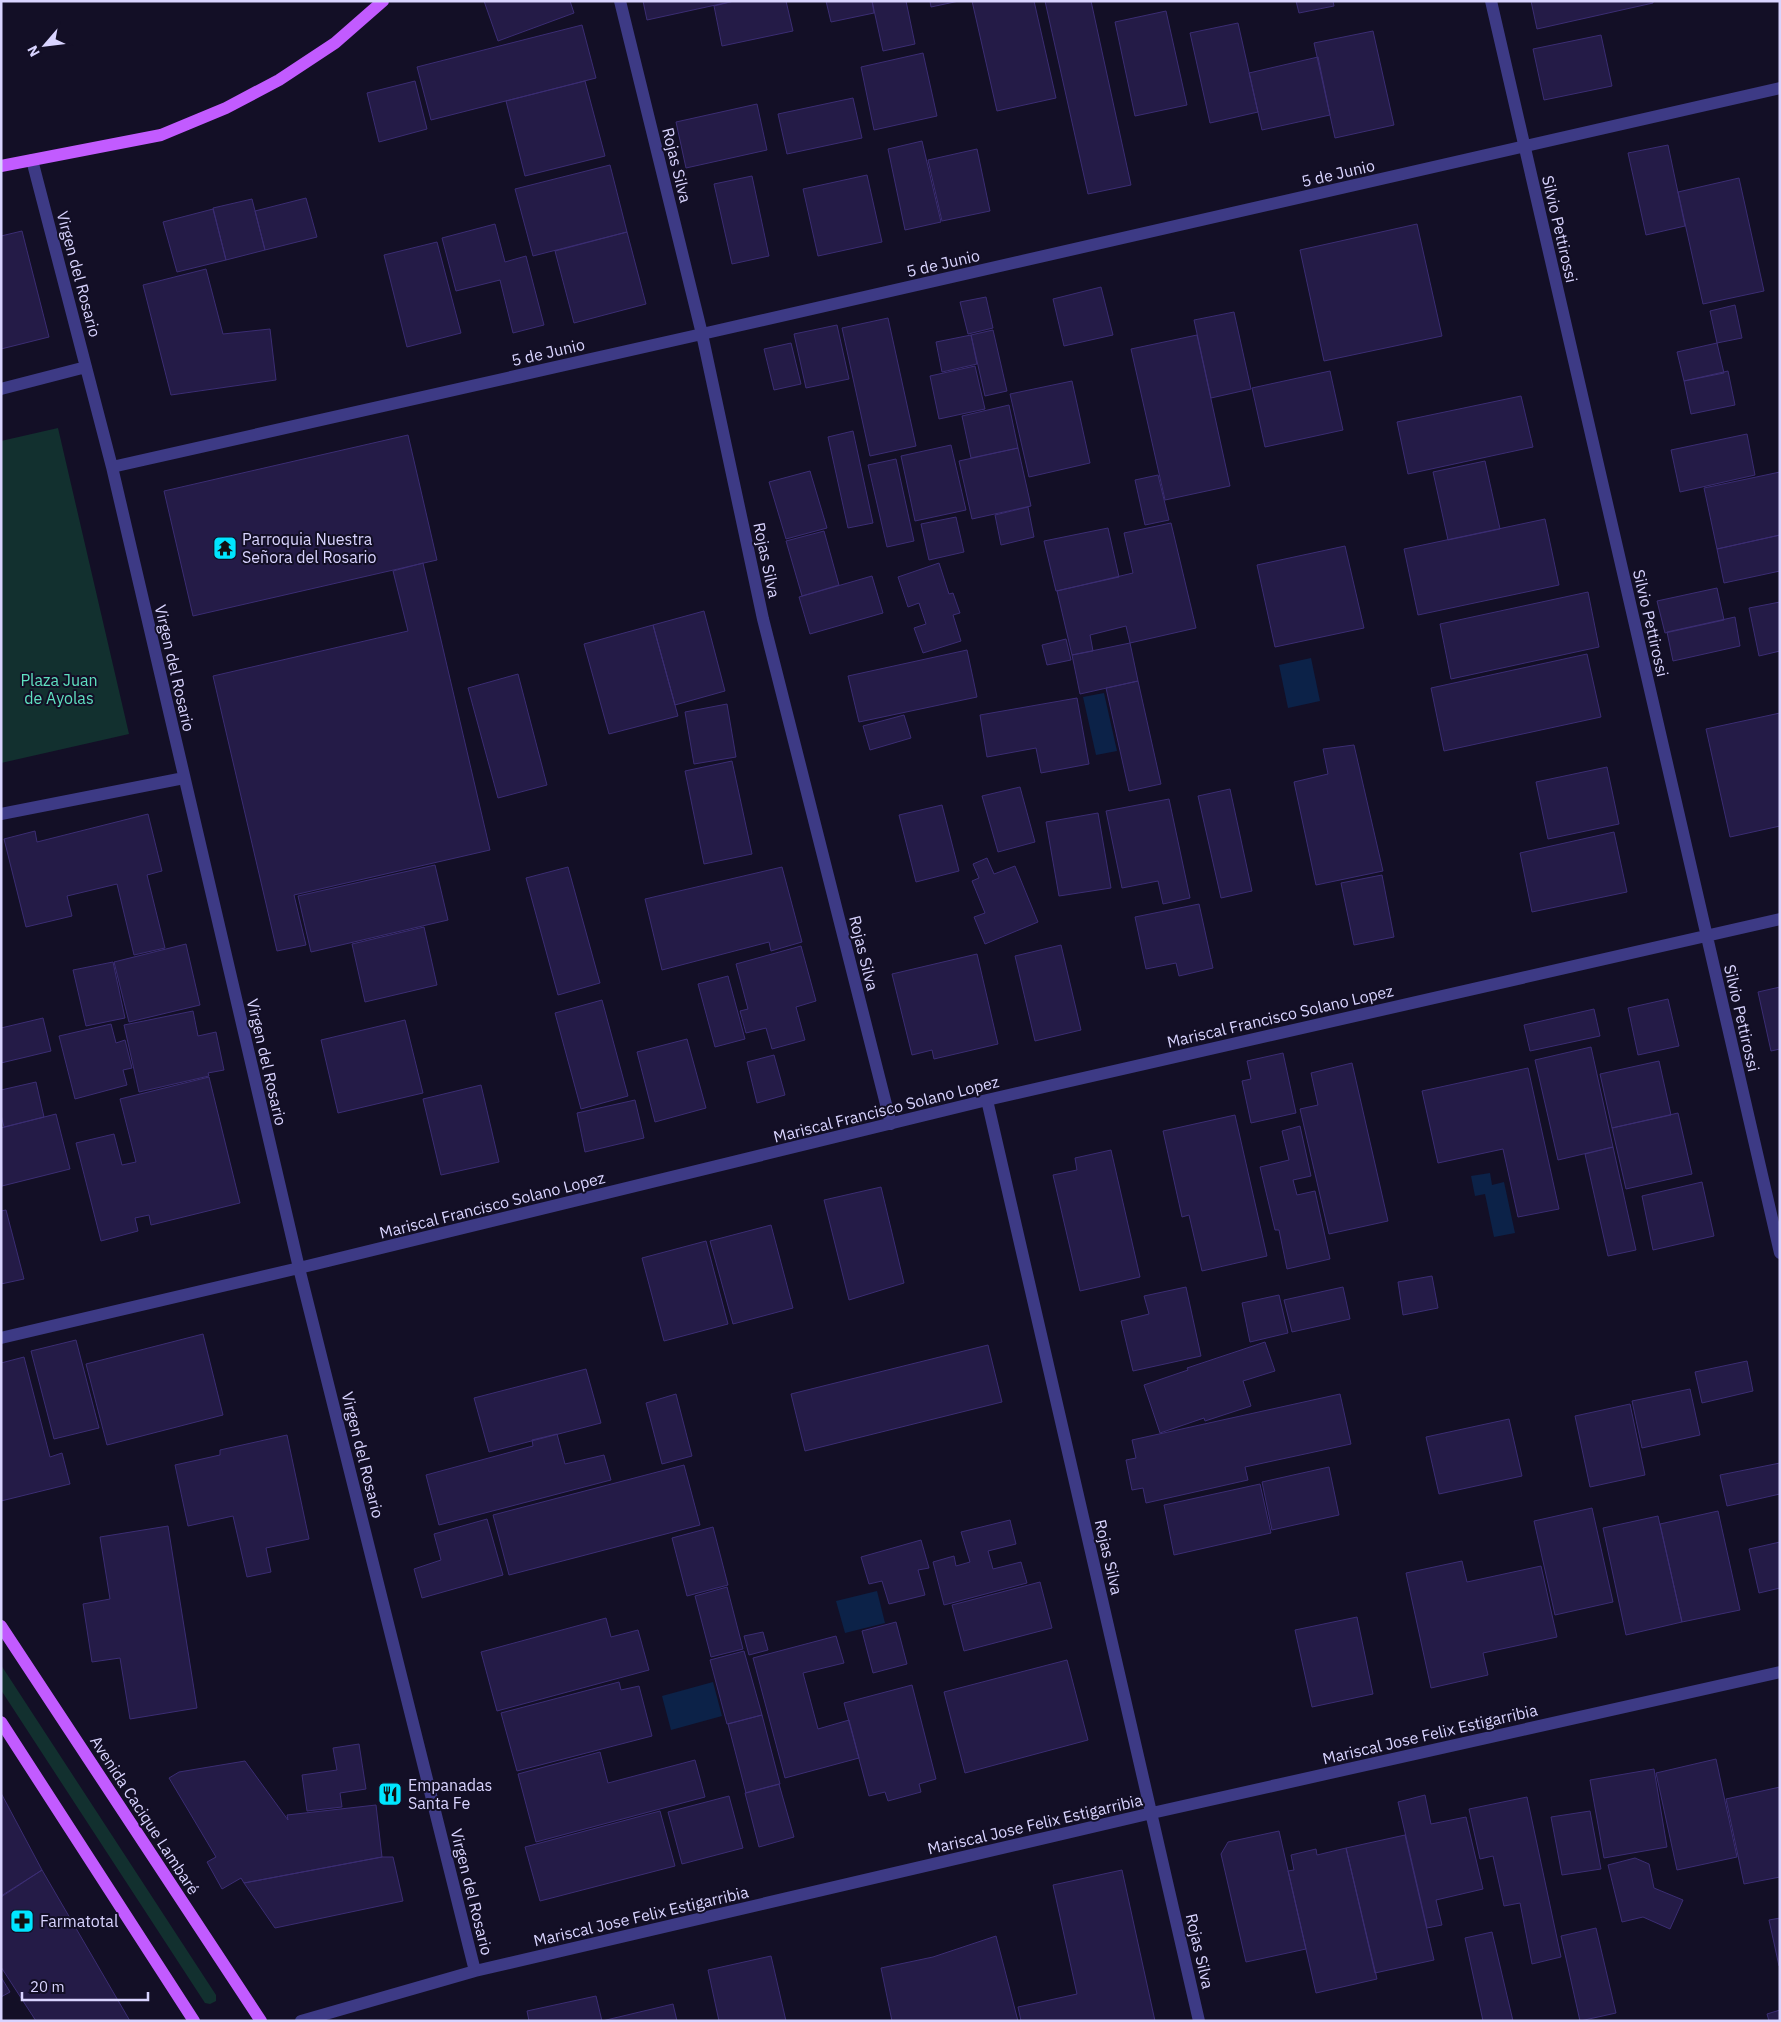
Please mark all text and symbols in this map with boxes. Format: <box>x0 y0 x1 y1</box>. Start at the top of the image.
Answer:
north arrow <box>20 20 70 70</box>
text: N <box>23 42 44 60</box>
street label: Rojas Silva <box>658 125 696 205</box>
street label: 5 de Junio <box>1299 155 1377 191</box>
street label: Silvio Pettirossi <box>1538 173 1582 285</box>
street label: Virgen del Rosario <box>53 209 105 339</box>
street label: 5 de Junio <box>904 245 982 281</box>
street label: 5 de Junio <box>509 334 587 370</box>
street label: Rojas Silva <box>749 520 785 600</box>
place label: Parroquia Nuestra Señora del Rosario <box>242 529 377 567</box>
temple icon: Parroquia Nuestra Señora del Rosario <box>212 535 238 561</box>
street label: Silvio Pettirossi <box>1629 567 1673 679</box>
street label: Virgen del Rosario <box>151 603 199 733</box>
park label: Plaza Juan de Ayolas <box>20 670 98 708</box>
street label: Rojas Silva <box>845 913 883 993</box>
street label: Silvio Pettirossi <box>1720 962 1764 1074</box>
street label: Mariscal Francisco Solano Lopez <box>1165 980 1395 1052</box>
street label: Virgen del Rosario <box>243 997 291 1127</box>
street label: Mariscal Francisco Solano Lopez <box>771 1071 1001 1147</box>
street label: Mariscal Francisco Solano Lopez <box>377 1167 607 1243</box>
street label: Virgen del Rosario <box>338 1390 388 1520</box>
street label: Rojas Silva <box>1091 1517 1127 1597</box>
street label: Mariscal Jose Felix Estigarribia <box>1321 1699 1540 1769</box>
street label: Avenida Cacique Lambaré <box>86 1732 204 1898</box>
place label: Empanadas Santa Fe <box>408 1775 492 1813</box>
restaurant icon: Empanadas Santa Fe <box>377 1781 403 1807</box>
street label: Mariscal Jose Felix Estigarribia <box>926 1789 1145 1859</box>
street label: Virgen del Rosario <box>447 1827 497 1957</box>
street label: Mariscal Jose Felix Estigarribia <box>532 1881 751 1951</box>
pharmacy icon: Farmatotal <box>9 1908 35 1934</box>
place label: Farmatotal <box>40 1911 118 1931</box>
street label: Rojas Silva <box>1182 1911 1218 1991</box>
scale bar <box>22 1970 149 2002</box>
text: 20 m <box>30 1977 65 1996</box>

